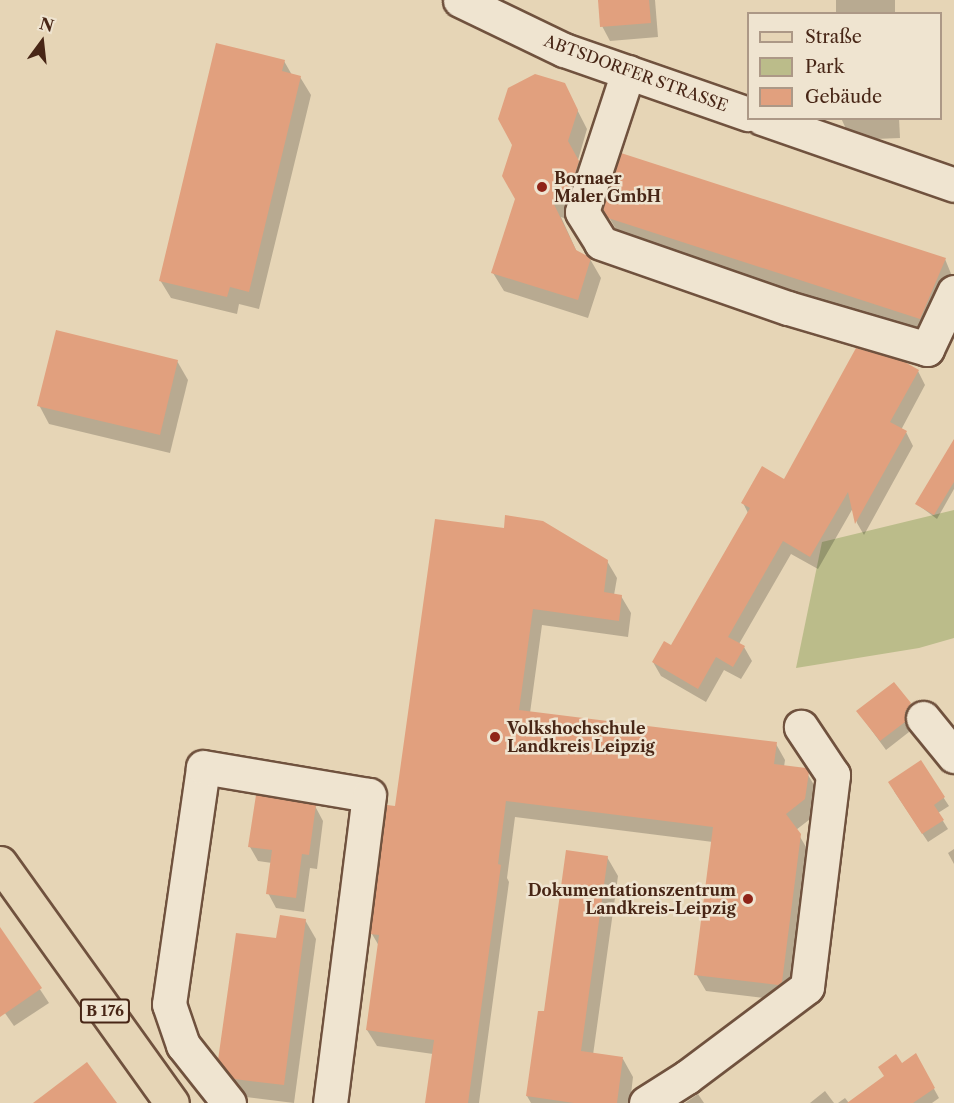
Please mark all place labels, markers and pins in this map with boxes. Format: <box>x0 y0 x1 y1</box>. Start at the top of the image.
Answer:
place label: Bornaer Maler GmbH <box>554 168 661 206</box>
marker: Bornaer Maler GmbH <box>535 180 549 194</box>
place label: Volkshochschule Landkreis Leipzig <box>507 718 655 756</box>
marker: Volkshochschule Landkreis Leipzig <box>488 730 502 744</box>
place label: Dokumentationszentrum Landkreis-Leipzig <box>528 880 736 918</box>
marker: Dokumentationszentrum Landkreis-Leipzig <box>741 892 755 906</box>

